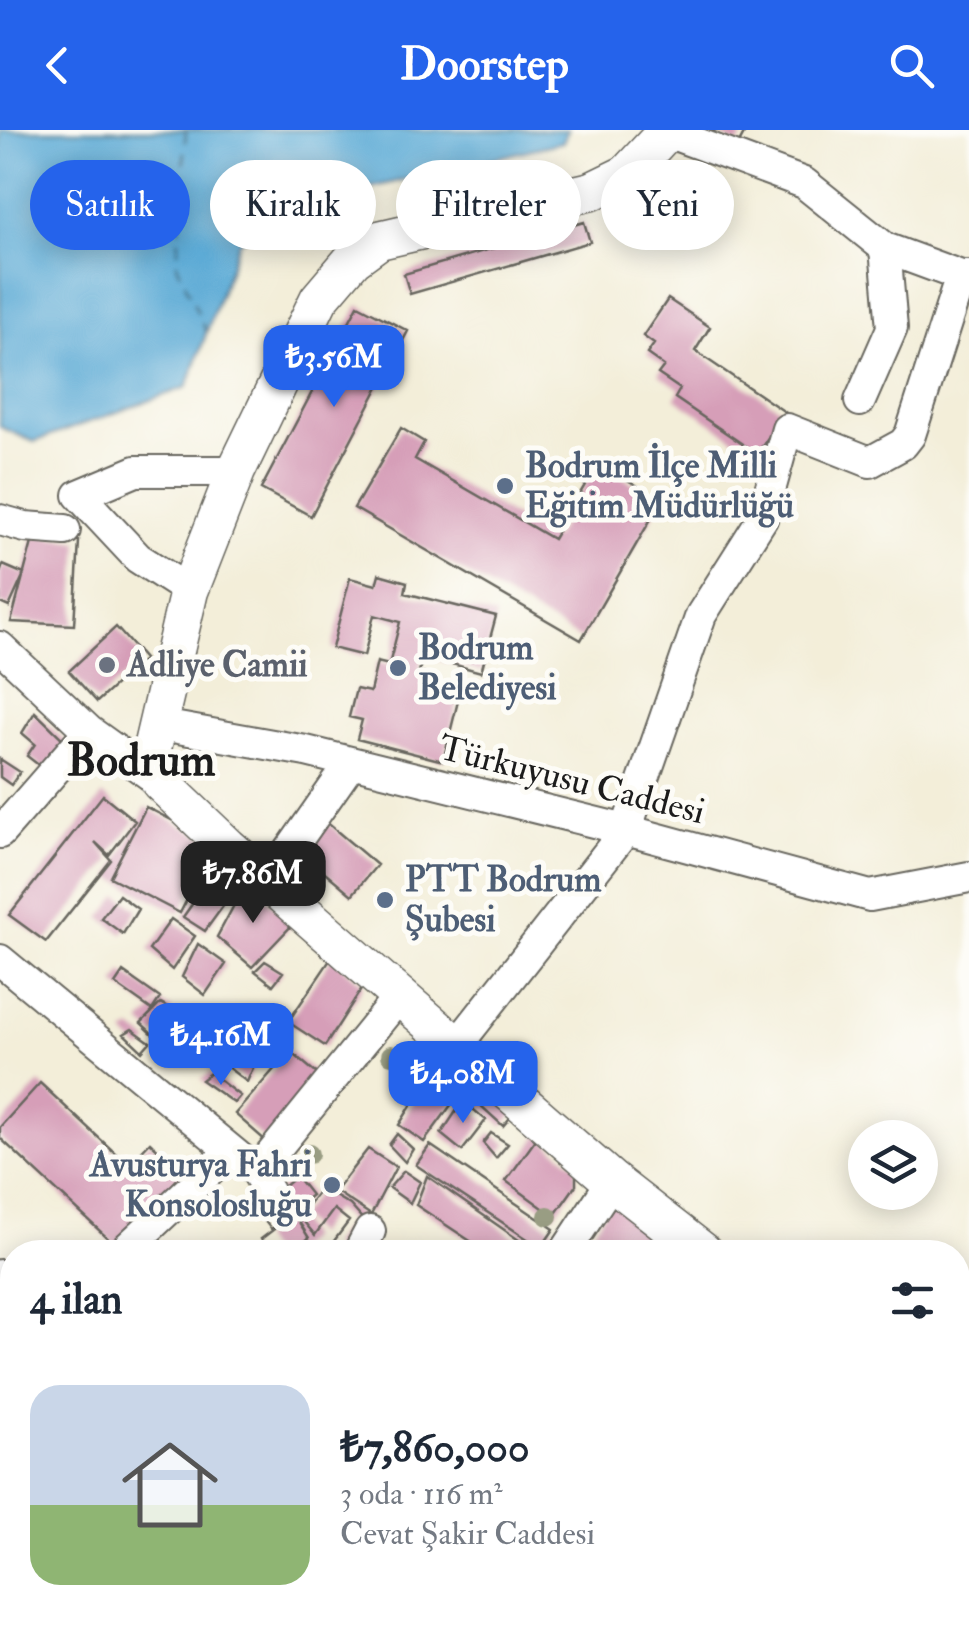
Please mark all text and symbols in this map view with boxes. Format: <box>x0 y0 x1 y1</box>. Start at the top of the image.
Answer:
text: Doorstep <box>400 37 569 93</box>
icon: back <box>30 38 85 93</box>
icon: search <box>884 38 939 93</box>
chip: Satılık <box>30 160 190 250</box>
chip: Kiralık <box>210 160 376 250</box>
chip: Filtreler <box>396 160 581 250</box>
chip: Yeni <box>601 160 734 250</box>
pin: ₺3.56M <box>253 325 415 410</box>
text: ₺3.56M <box>285 337 383 377</box>
place label: Bodrum İlçe Milli Eğitim Müdürlüğü <box>525 442 794 528</box>
marker: Bodrum İlçe Milli Eğitim Müdürlüğü <box>494 475 516 497</box>
place label: Bodrum Belediyesi <box>418 626 557 711</box>
place label: Adliye Camii <box>125 643 308 688</box>
marker: Adliye Camii <box>96 654 118 676</box>
marker: Bodrum Belediyesi <box>387 657 409 679</box>
street label: Türkuyusu Caddesi <box>435 726 709 834</box>
district label: Bodrum <box>67 733 215 789</box>
pin: ₺7.86M <box>172 841 334 926</box>
text: ₺7.86M <box>203 853 303 893</box>
place label: PTT Bodrum Şubesi <box>405 858 602 942</box>
marker: PTT Bodrum Şubesi <box>374 889 396 911</box>
pin: ₺4.16M <box>140 1003 302 1088</box>
text: ₺4.16M <box>171 1015 271 1055</box>
pin: ₺4.08M <box>382 1041 544 1126</box>
text: ₺4.08M <box>411 1053 515 1093</box>
map controls <box>848 1120 938 1210</box>
button: layers <box>848 1120 938 1210</box>
place label: Avusturya Fahri Konsolosluğu <box>88 1143 313 1227</box>
marker: Avusturya Fahri Konsolosluğu <box>321 1174 343 1196</box>
icon: filters <box>885 1273 940 1328</box>
text: 4 ilan <box>30 1274 122 1326</box>
text: ₺7,860,000 <box>340 1422 529 1474</box>
icon: home <box>110 1425 230 1545</box>
text: 3 oda · 116 m² <box>340 1474 502 1514</box>
text: Cevat Şakir Caddesi <box>340 1514 595 1554</box>

